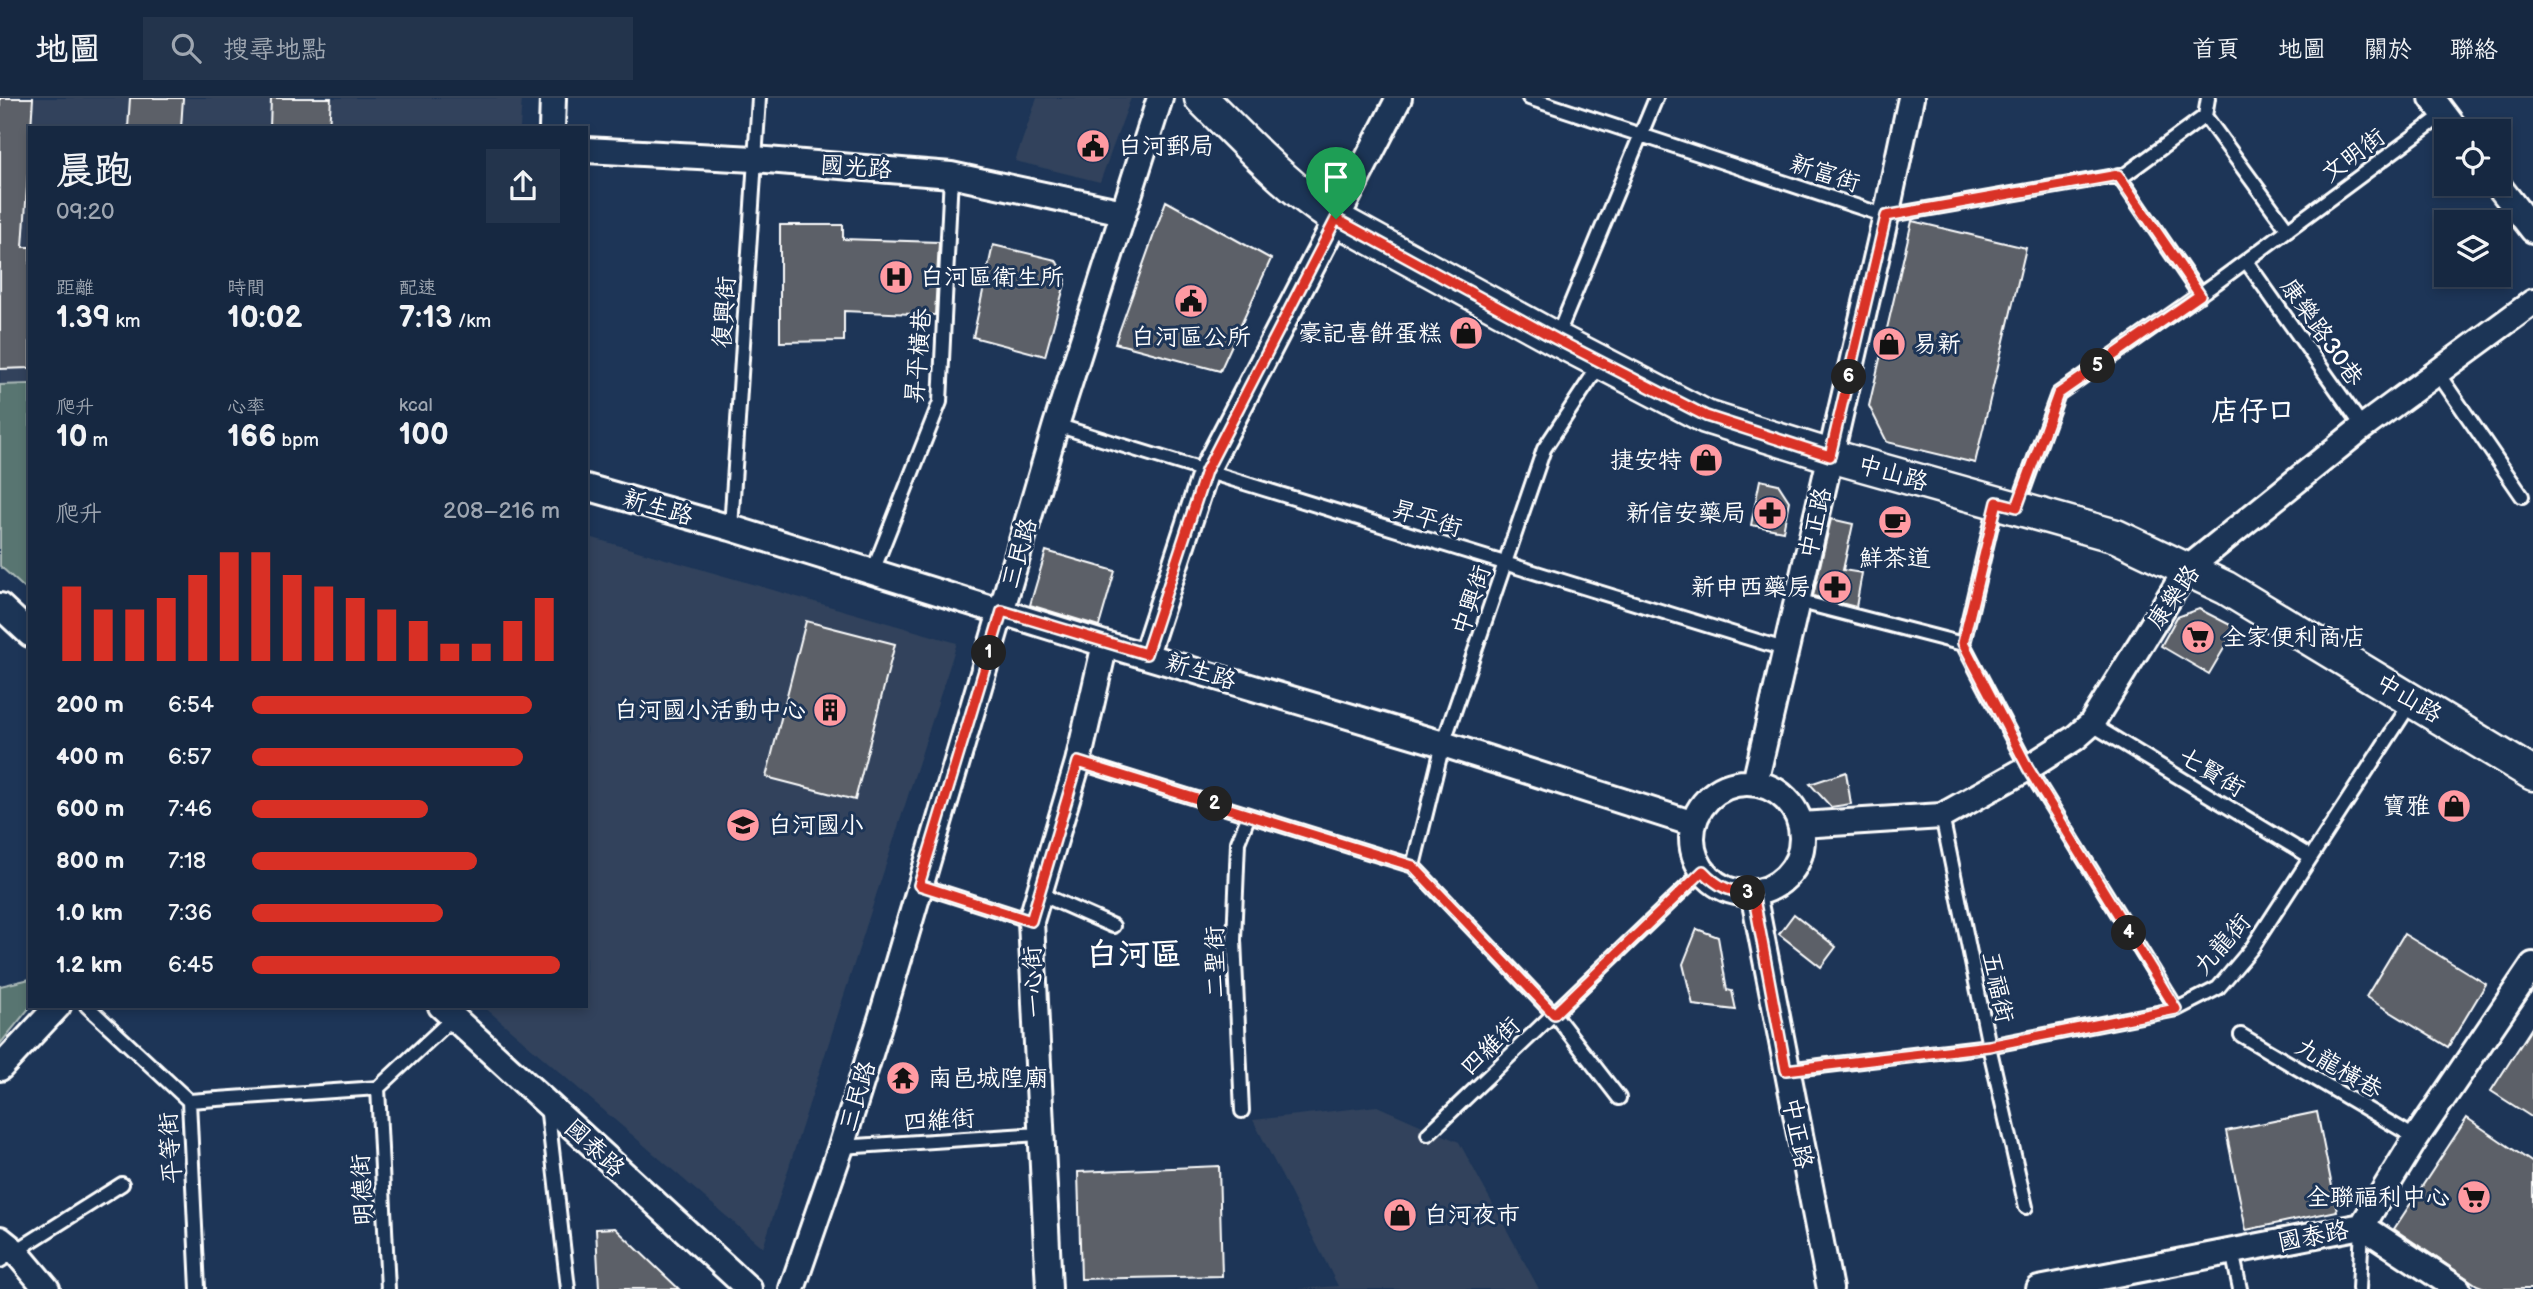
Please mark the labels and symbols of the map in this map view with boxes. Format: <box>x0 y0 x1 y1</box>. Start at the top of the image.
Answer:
street label: 文明街 <box>2316 122 2391 189</box>
public building icon: 白河郵局 <box>1074 127 1112 165</box>
place label: 白河郵局 <box>1118 132 1214 161</box>
pin <box>1306 147 1366 219</box>
street label: 新富街 <box>1786 149 1864 198</box>
street label: 國光路 <box>819 151 893 184</box>
hospital icon: 白河區衛生所 <box>877 258 915 296</box>
place label: 白河區衛生所 <box>920 263 1064 292</box>
street label: 康樂路30巷 <box>2274 273 2369 392</box>
street label: 復興街 <box>708 275 741 349</box>
public building icon: 白河區公所 <box>1172 282 1210 320</box>
street label: 昇平橫巷 <box>900 307 937 405</box>
shop icon: 豪記喜餅蛋糕 <box>1447 314 1485 352</box>
place label: 豪記喜餅蛋糕 <box>1298 319 1442 348</box>
place label: 白河區公所 <box>1131 323 1251 352</box>
shop icon: 易新 <box>1870 325 1908 363</box>
place label: 易新 <box>1913 330 1961 359</box>
pin: 5 <box>2080 348 2116 384</box>
pin: 6 <box>1832 360 1867 394</box>
district label: 店仔口 <box>2211 395 2295 428</box>
shop icon: 捷安特 <box>1687 441 1725 479</box>
place label: 捷安特 <box>1610 446 1682 475</box>
street label: 中山路 <box>1854 450 1931 497</box>
street label: 新生路 <box>619 484 696 531</box>
street label: 中正路 <box>1793 485 1838 561</box>
street label: 昇平街 <box>1388 494 1466 543</box>
pharmacy icon: 新信安藥局 <box>1751 494 1789 532</box>
place label: 新信安藥局 <box>1626 499 1746 528</box>
cafe icon: 鮮茶道 <box>1876 503 1914 541</box>
street label: 三民路 <box>996 515 1043 592</box>
place label: 鮮茶道 <box>1859 544 1931 573</box>
street label: 康樂路 <box>2141 559 2206 635</box>
street label: 中興街 <box>1446 561 1497 639</box>
pharmacy icon: 新申西藥房 <box>1816 568 1854 606</box>
place label: 新申西藥房 <box>1691 573 1811 602</box>
supermarket icon: 全家便利商店 <box>2179 618 2217 656</box>
place label: 全家便利商店 <box>2222 623 2366 652</box>
pin: 1 <box>972 636 1006 670</box>
street label: 新生路 <box>1162 647 1240 696</box>
street label: 中山路 <box>2370 667 2447 729</box>
building icon: 白河國小活動中心 <box>811 691 849 729</box>
place label: 白河國小活動中心 <box>614 696 806 725</box>
street label: 七賢街 <box>2173 741 2250 803</box>
pin: 2 <box>1198 786 1232 822</box>
shop icon: 寶雅 <box>2435 787 2473 825</box>
place label: 寶雅 <box>2382 792 2430 821</box>
school or university icon: 白河國小 <box>724 806 762 844</box>
place label: 白河國小 <box>768 811 864 840</box>
pin: 3 <box>1730 876 1766 910</box>
street label: 九龍街 <box>2188 908 2257 981</box>
pin: 4 <box>2112 916 2146 950</box>
street label: 二聖街 <box>1200 926 1231 998</box>
district label: 白河區 <box>1086 936 1182 975</box>
street label: 一心街 <box>1018 945 1049 1018</box>
street label: 五福街 <box>1976 949 2019 1025</box>
street label: 四維街 <box>1454 1011 1526 1082</box>
street label: 九龍橫巷 <box>2290 1032 2388 1105</box>
street label: 三民路 <box>833 1057 882 1135</box>
temple icon: 南邑城隍廟 <box>884 1059 922 1097</box>
place label: 南邑城隍廟 <box>928 1064 1048 1093</box>
street label: 中正路 <box>1776 1095 1819 1171</box>
street label: 四維街 <box>902 1104 976 1137</box>
street label: 平等街 <box>154 1111 187 1185</box>
street label: 國泰路 <box>558 1113 631 1184</box>
street label: 明德街 <box>346 1153 379 1227</box>
supermarket icon: 全聯福利中心 <box>2455 1178 2493 1216</box>
place label: 全聯福利中心 <box>2306 1183 2450 1212</box>
shop icon: 白河夜市 <box>1381 1196 1419 1234</box>
place label: 白河夜市 <box>1424 1201 1520 1230</box>
street label: 國泰路 <box>2275 1215 2351 1258</box>

